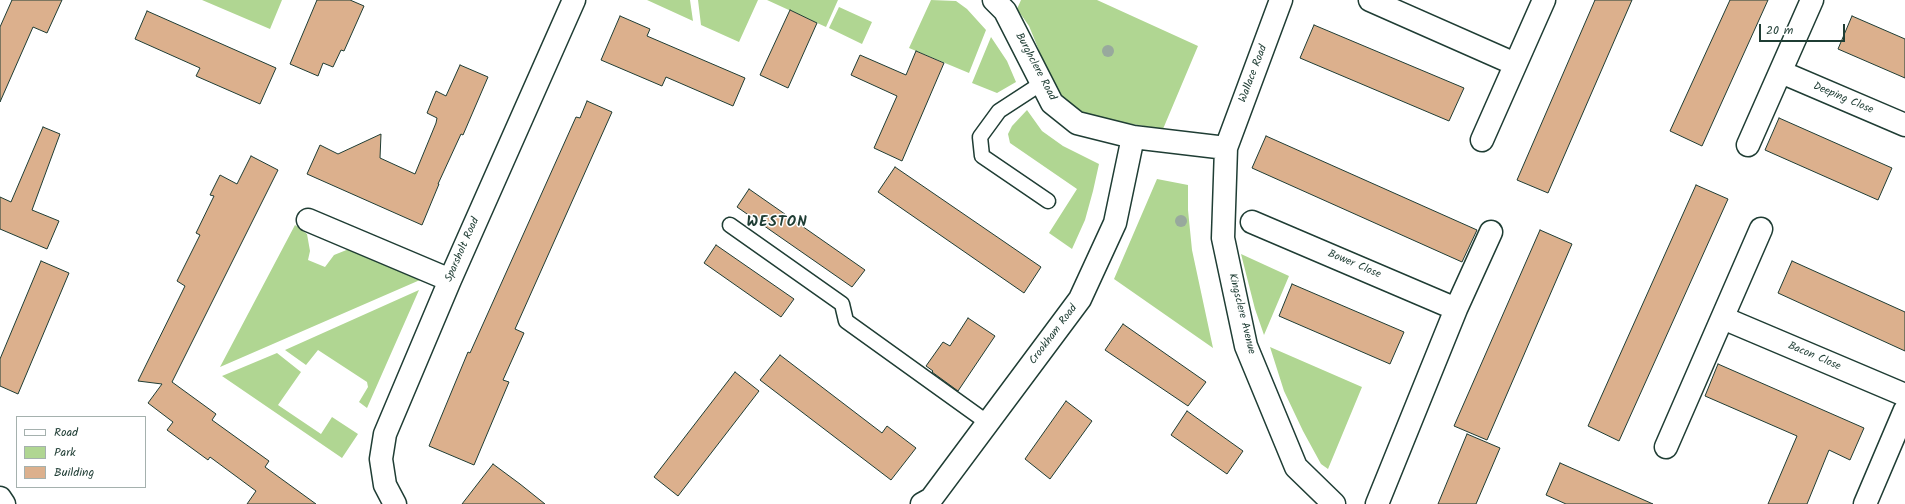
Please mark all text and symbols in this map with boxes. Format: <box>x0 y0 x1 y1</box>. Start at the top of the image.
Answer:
scale bar <box>1761 16 1847 42</box>
text: 20 m <box>1766 21 1793 40</box>
street label: Burghclere Road <box>1012 31 1058 103</box>
street label: Wallace Road <box>1237 43 1271 105</box>
street label: Deeping Close <box>1811 80 1875 118</box>
district label: WESTON <box>746 214 808 232</box>
street label: Sparsholt Road <box>443 216 483 284</box>
street label: Bower Close <box>1326 248 1382 282</box>
street label: Kingsclere Avenue <box>1225 272 1257 356</box>
street label: Crookham Road <box>1027 302 1081 368</box>
street label: Bacon Close <box>1786 340 1842 374</box>
legend <box>16 416 146 488</box>
text: Road <box>54 423 78 442</box>
text: Park <box>54 443 76 462</box>
text: Building <box>54 463 94 482</box>

